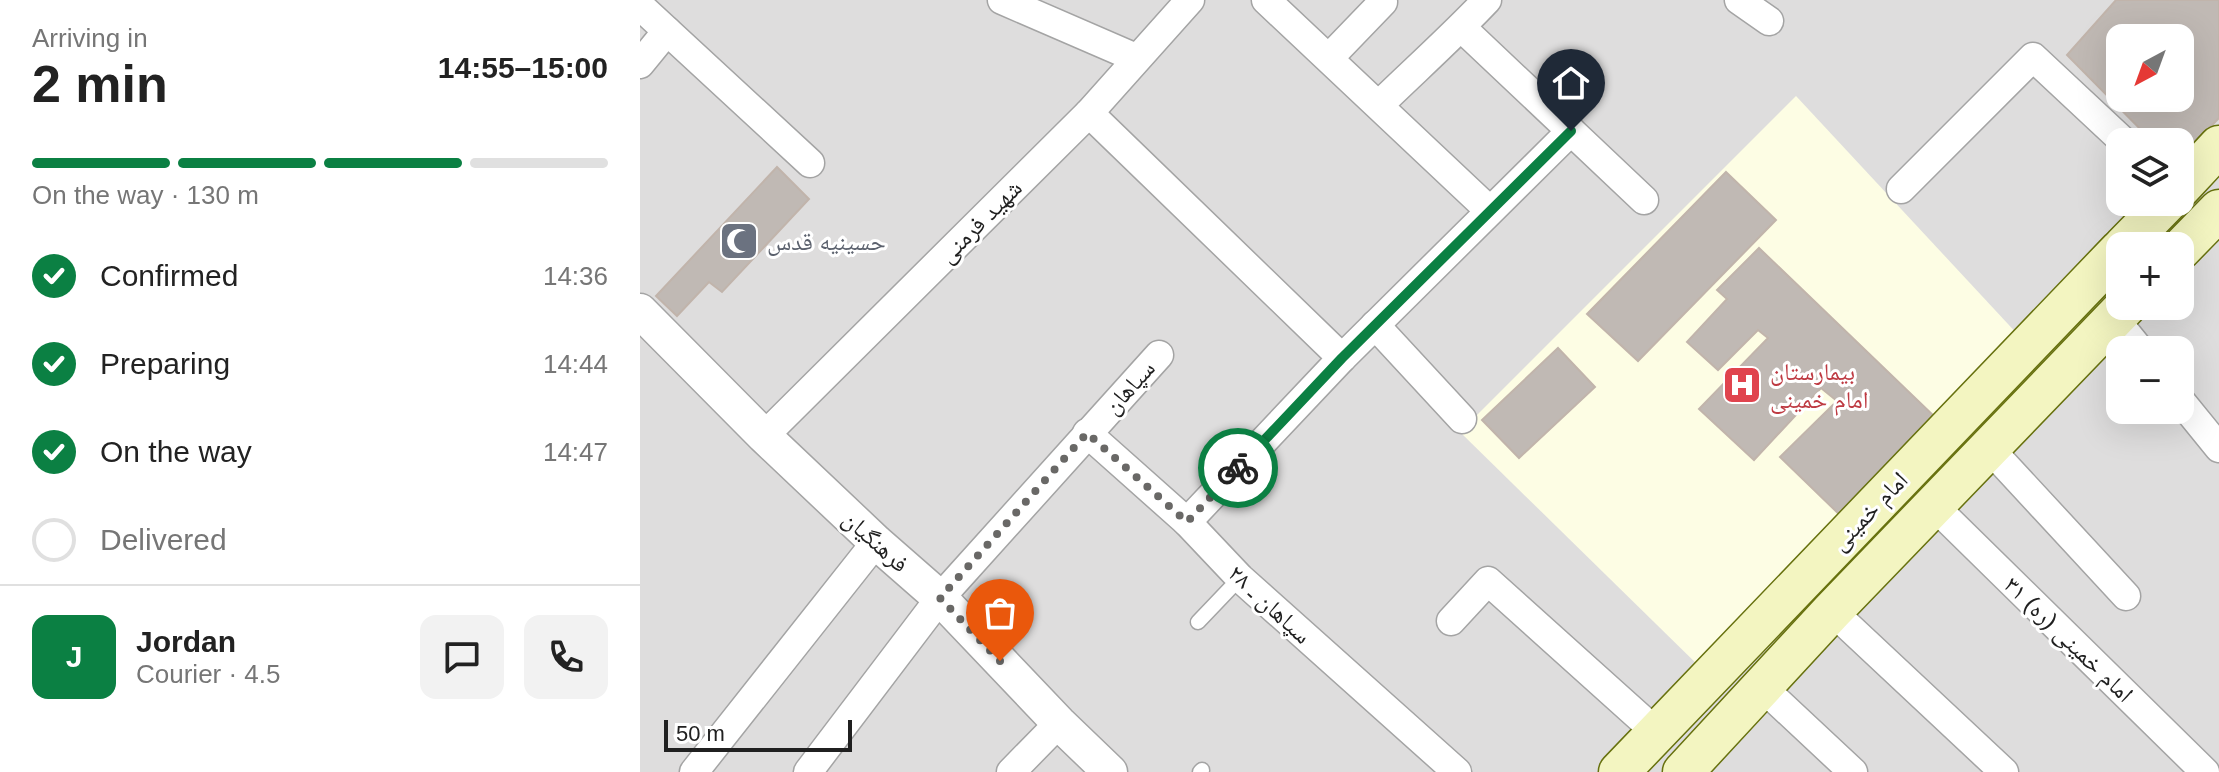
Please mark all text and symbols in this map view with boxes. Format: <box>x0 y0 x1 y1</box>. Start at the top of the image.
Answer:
text: Arriving in <box>32 23 148 53</box>
north arrow <box>2106 24 2194 112</box>
map controls <box>2106 24 2194 424</box>
pin <box>1537 49 1605 131</box>
text: 14:55–15:00 <box>438 51 608 84</box>
text: 2 min <box>32 55 168 113</box>
icon: home <box>1549 61 1593 105</box>
button: layers <box>2106 128 2194 216</box>
street label: شهید فرمنی <box>933 174 1028 269</box>
text: On the way · 130 m <box>32 180 259 210</box>
mosque icon: حسینیه قدس <box>718 220 760 262</box>
place label: حسینیه قدس <box>767 228 886 256</box>
button: + <box>2106 232 2194 320</box>
icon: check <box>32 254 76 298</box>
text: Confirmed <box>100 259 238 292</box>
text: 14:36 <box>543 261 608 291</box>
button: − <box>2106 336 2194 424</box>
icon: check <box>32 342 76 386</box>
text: Preparing <box>100 347 230 380</box>
text: 14:44 <box>543 349 608 379</box>
street label: سپاهان <box>1098 355 1161 420</box>
place label: بیمارستان امام خمینی <box>1770 358 1868 416</box>
hospital icon: بیمارستان امام خمینی <box>1721 364 1763 406</box>
courier <box>1198 428 1278 508</box>
icon: check <box>32 430 76 474</box>
text: On the way <box>100 435 252 468</box>
text: 14:47 <box>543 437 608 467</box>
icon: bike <box>1216 446 1260 490</box>
street label: امام خمینی <box>1825 466 1915 558</box>
street label: فرهنگیان <box>837 505 914 578</box>
text: Delivered <box>100 523 227 556</box>
street label: سپاهان ـ ۲۸ <box>1222 559 1317 650</box>
street label: امام خمینی (ره) ۳۱ <box>1997 571 2139 709</box>
pin <box>966 579 1034 661</box>
icon: bag <box>978 591 1022 635</box>
button: chat <box>420 615 504 699</box>
button: phone <box>524 615 608 699</box>
text: Jordan <box>136 625 236 658</box>
text: J <box>66 640 82 673</box>
text: Courier · 4.5 <box>136 659 281 689</box>
scale bar <box>664 716 852 752</box>
text: 50 m <box>676 721 725 746</box>

